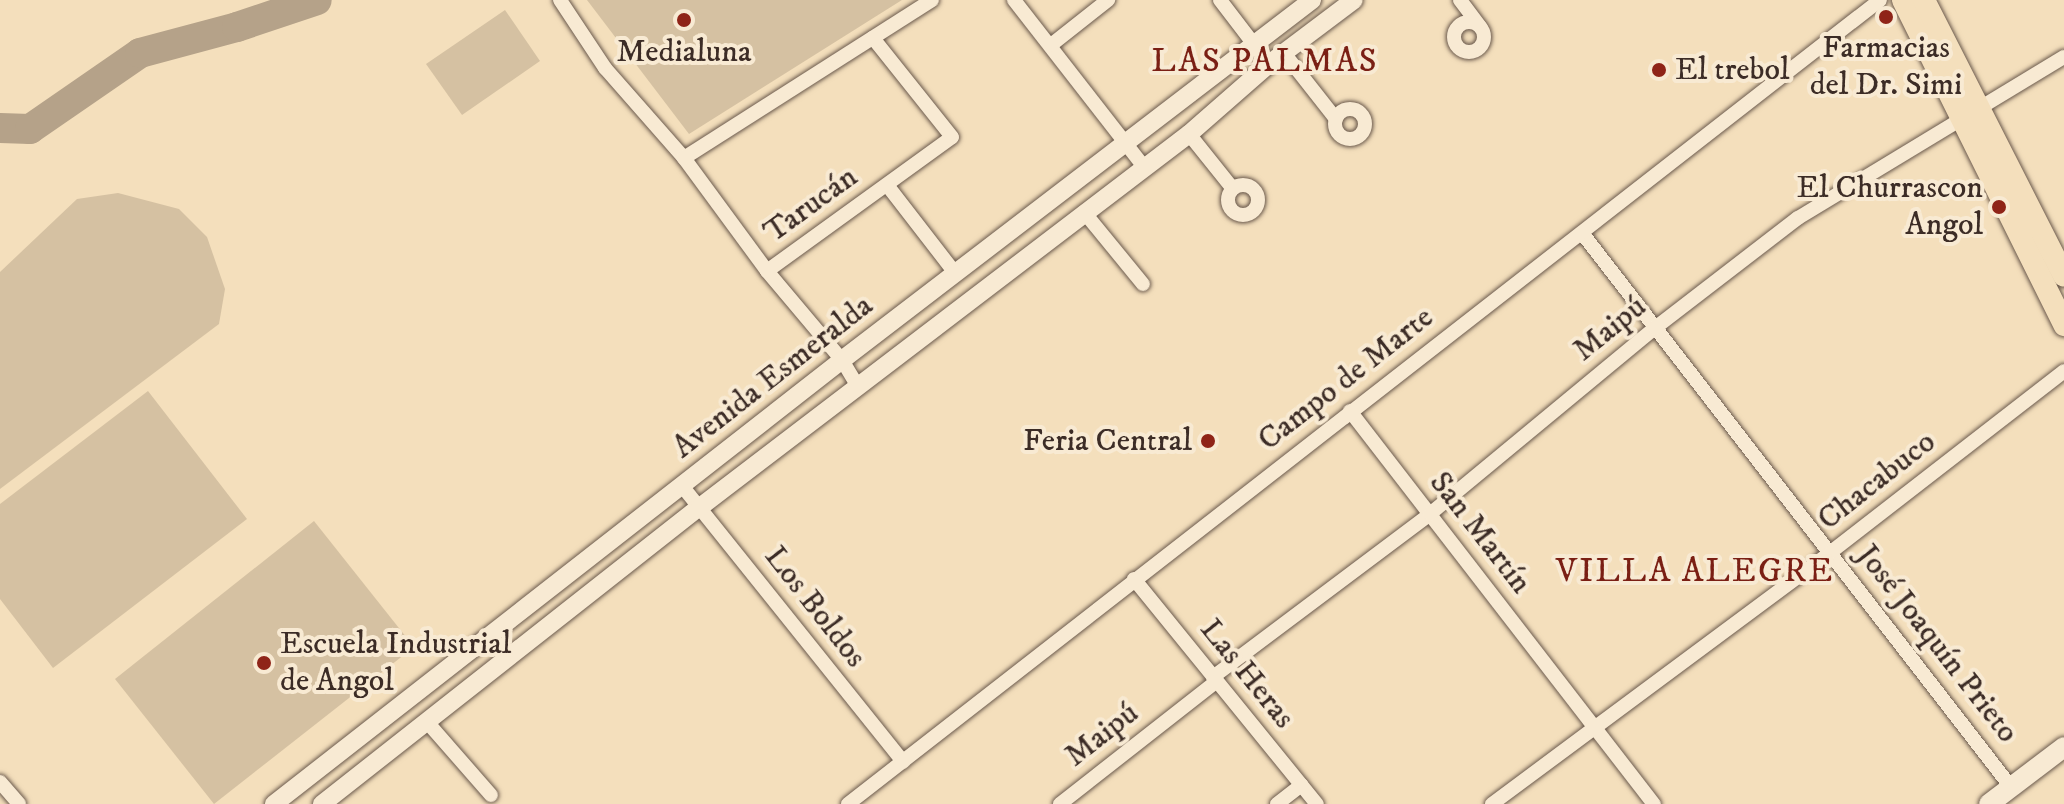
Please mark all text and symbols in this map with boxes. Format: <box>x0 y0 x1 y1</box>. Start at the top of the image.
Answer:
marker: Farmacias del Dr. Simi <box>1877 8 1895 26</box>
marker: Medialuna <box>675 11 693 29</box>
place label: Farmacias del Dr. Simi <box>1810 30 1962 105</box>
place label: Medialuna <box>616 33 752 71</box>
district label: LAS PALMAS <box>1151 42 1379 82</box>
place label: El trebol <box>1675 51 1790 89</box>
marker: El trebol <box>1650 61 1668 79</box>
street label: Tarucán <box>757 158 865 252</box>
place label: El Churrascon Angol <box>1796 170 1983 245</box>
marker: El Churrascon Angol <box>1990 198 2008 216</box>
street label: Avenida Esmeralda <box>665 287 881 467</box>
street label: Maipú <box>1566 288 1654 370</box>
street label: Campo de Marte <box>1251 299 1441 459</box>
place label: Feria Central <box>1023 422 1192 460</box>
street label: Chacabuco <box>1810 423 1944 539</box>
marker: Feria Central <box>1199 432 1217 450</box>
street label: San Martín <box>1421 464 1539 602</box>
street label: José Joaquín Prieto <box>1848 537 2026 751</box>
street label: Los Boldos <box>756 539 874 675</box>
district label: VILLA ALEGRE <box>1556 552 1834 592</box>
street label: Las Heras <box>1191 611 1303 737</box>
place label: Escuela Industrial de Angol <box>280 626 511 701</box>
marker: Escuela Industrial de Angol <box>255 654 273 672</box>
street label: Maipú <box>1058 694 1146 776</box>

